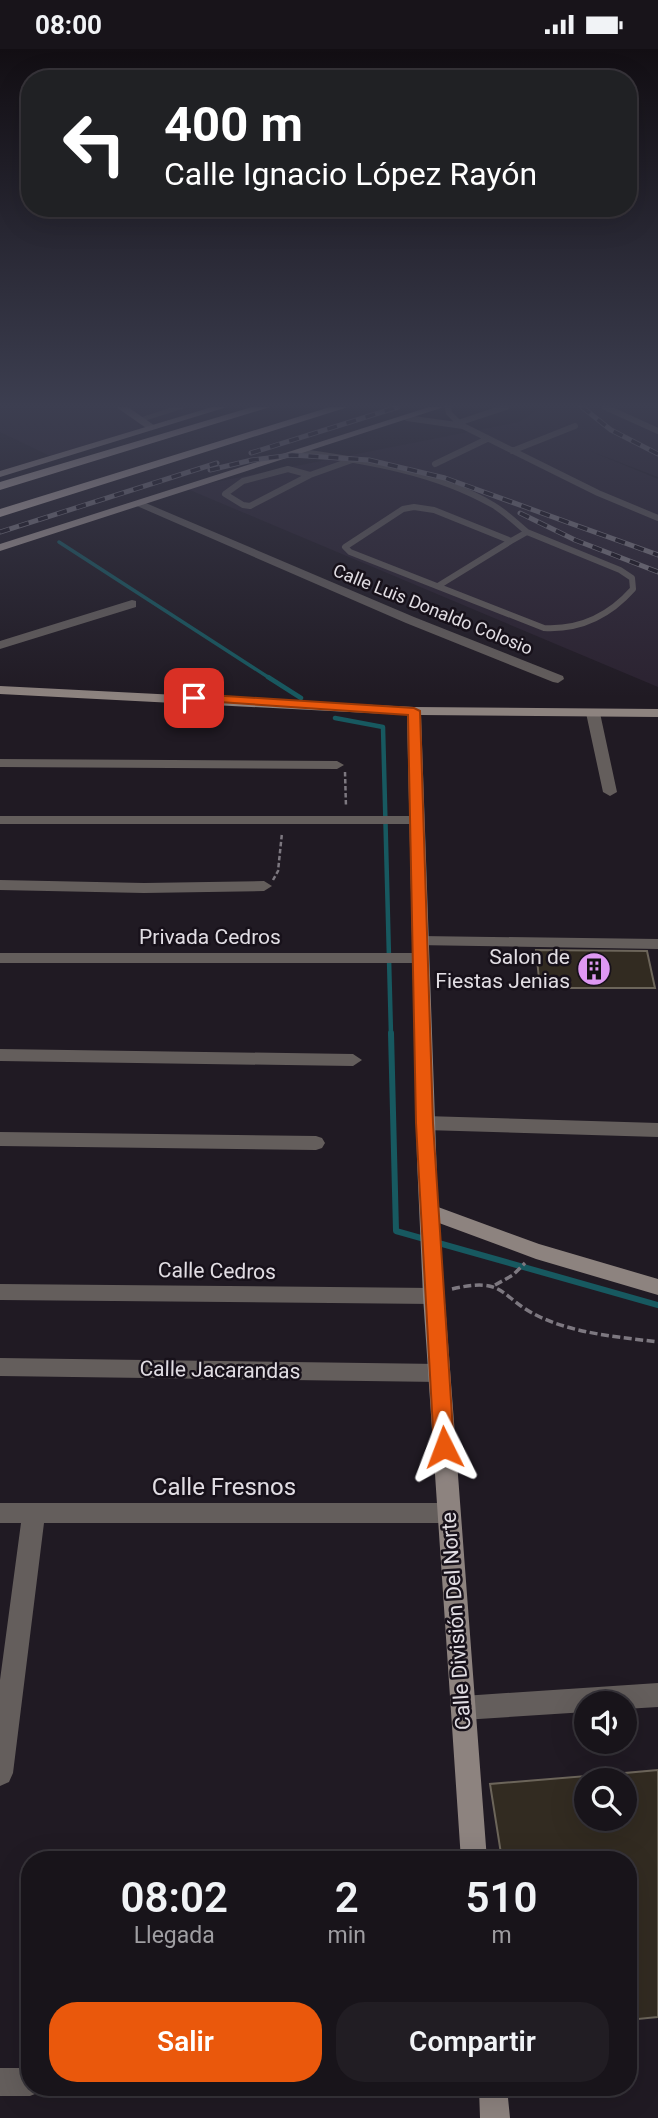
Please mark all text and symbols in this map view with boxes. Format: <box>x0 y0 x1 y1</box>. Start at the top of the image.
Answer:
text: 08:00 <box>35 10 102 40</box>
text: 400 m <box>164 96 303 153</box>
icon: left <box>49 98 140 189</box>
text: Calle Ignacio López Rayón <box>164 155 537 193</box>
street label: Calle Luis Donaldo Colosio <box>330 559 536 659</box>
pin <box>164 668 224 728</box>
icon: arrive <box>175 679 213 717</box>
street label: Privada Cedros <box>139 925 281 949</box>
place label: Salon de Fiestas Jenias <box>435 945 570 993</box>
building icon: Salon de Fiestas Jenias <box>575 950 613 988</box>
street label: Calle Cedros <box>158 1258 276 1284</box>
street label: Calle Jacarandas <box>139 1357 301 1383</box>
position arrow <box>407 1410 481 1484</box>
street label: Calle Fresnos <box>152 1473 296 1501</box>
street label: Calle División Del Norte <box>436 1511 476 1731</box>
map controls <box>574 1691 637 1831</box>
button: sound <box>574 1691 637 1754</box>
button: search <box>574 1768 637 1831</box>
text: 08:02 <box>121 1873 228 1922</box>
text: 2 <box>335 1873 359 1922</box>
text: 510 <box>465 1873 537 1922</box>
text: Llegada <box>134 1922 215 1949</box>
text: min <box>327 1922 366 1949</box>
text: m <box>491 1922 512 1949</box>
button: Salir <box>49 2002 322 2082</box>
button: Compartir <box>336 2002 609 2082</box>

